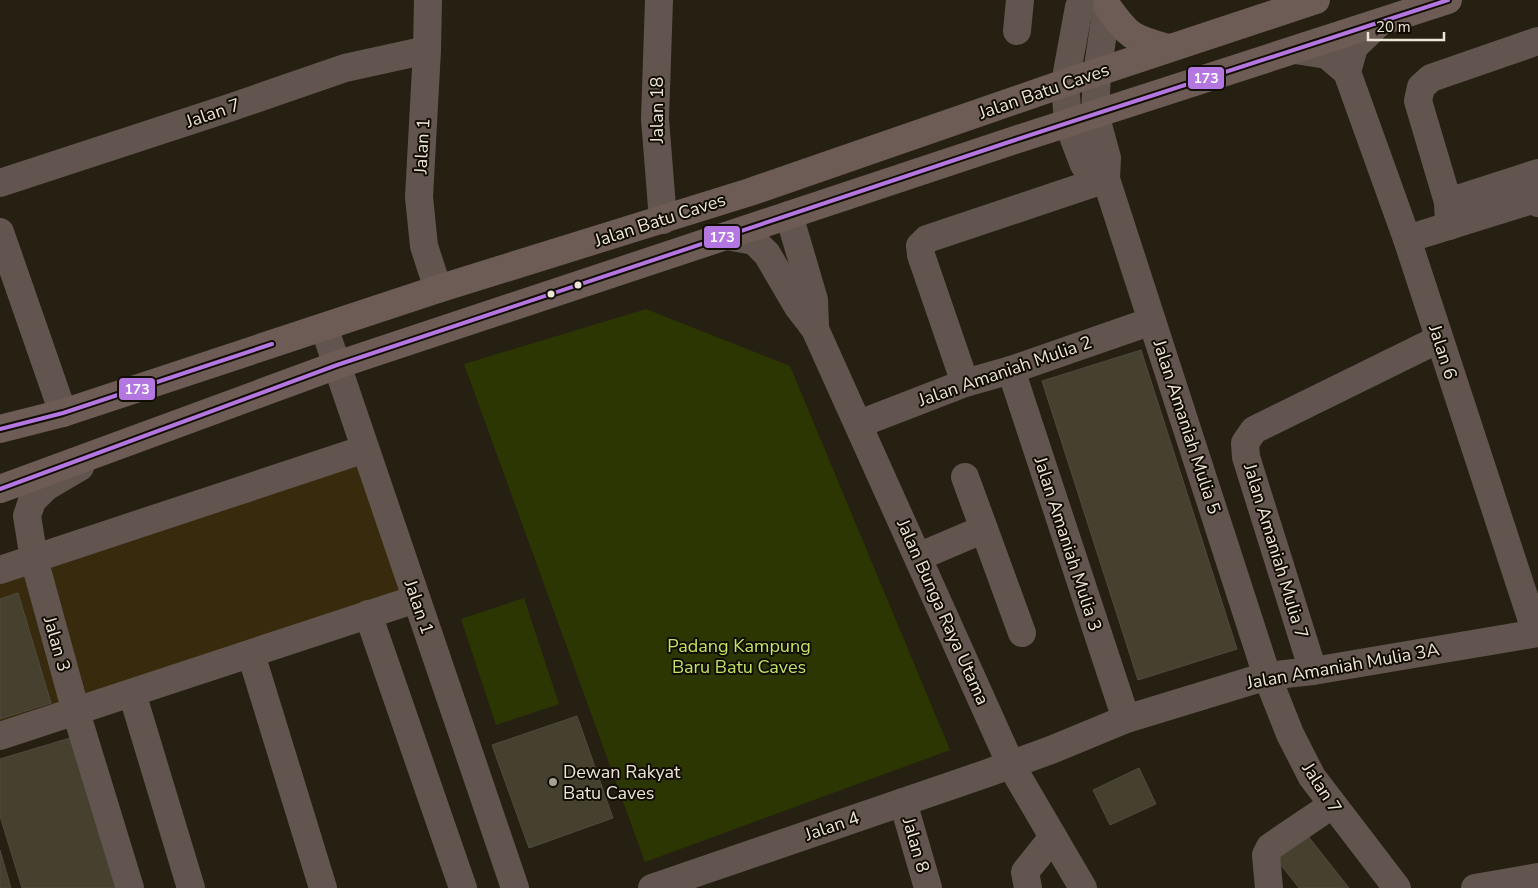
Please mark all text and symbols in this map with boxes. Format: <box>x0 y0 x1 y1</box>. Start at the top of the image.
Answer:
scale bar <box>1368 10 1444 42</box>
text: 20 m <box>1376 17 1411 37</box>
street label: Jalan Batu Caves <box>975 57 1112 125</box>
line badge: 173 <box>1187 66 1225 90</box>
text: 173 <box>1193 69 1219 88</box>
street label: Jalan 18 <box>645 77 669 144</box>
street label: Jalan 7 <box>182 93 243 134</box>
street label: Jalan 1 <box>409 117 435 176</box>
street label: Jalan Batu Caves <box>590 188 729 253</box>
line badge: 173 <box>703 225 741 249</box>
text: 173 <box>709 228 735 247</box>
unlabelled marker <box>573 280 583 290</box>
unlabelled marker <box>546 289 556 299</box>
street label: Jalan 6 <box>1423 321 1463 382</box>
street label: Jalan Amaniah Mulia 2 <box>914 330 1095 412</box>
street label: Jalan Amaniah Mulia 5 <box>1147 336 1227 517</box>
line badge: 173 <box>118 377 156 401</box>
text: 173 <box>124 380 150 399</box>
street label: Jalan Amaniah Mulia 3 <box>1028 453 1108 634</box>
street label: Jalan Amaniah Mulia 7 <box>1238 460 1314 641</box>
street label: Jalan Bunga Raya Utama <box>891 514 995 709</box>
street label: Jalan 1 <box>398 576 439 637</box>
street label: Jalan 3 <box>37 613 76 674</box>
park label: Padang Kampung Baru Batu Caves <box>667 634 811 679</box>
street label: Jalan Amaniah Mulia 3A <box>1244 637 1441 695</box>
street label: Jalan 7 <box>1296 757 1347 818</box>
place label: Dewan Rakyat Batu Caves <box>563 760 681 805</box>
marker: Dewan Rakyat Batu Caves <box>547 776 559 788</box>
street label: Jalan 4 <box>801 805 863 847</box>
street label: Jalan 8 <box>896 814 935 875</box>

